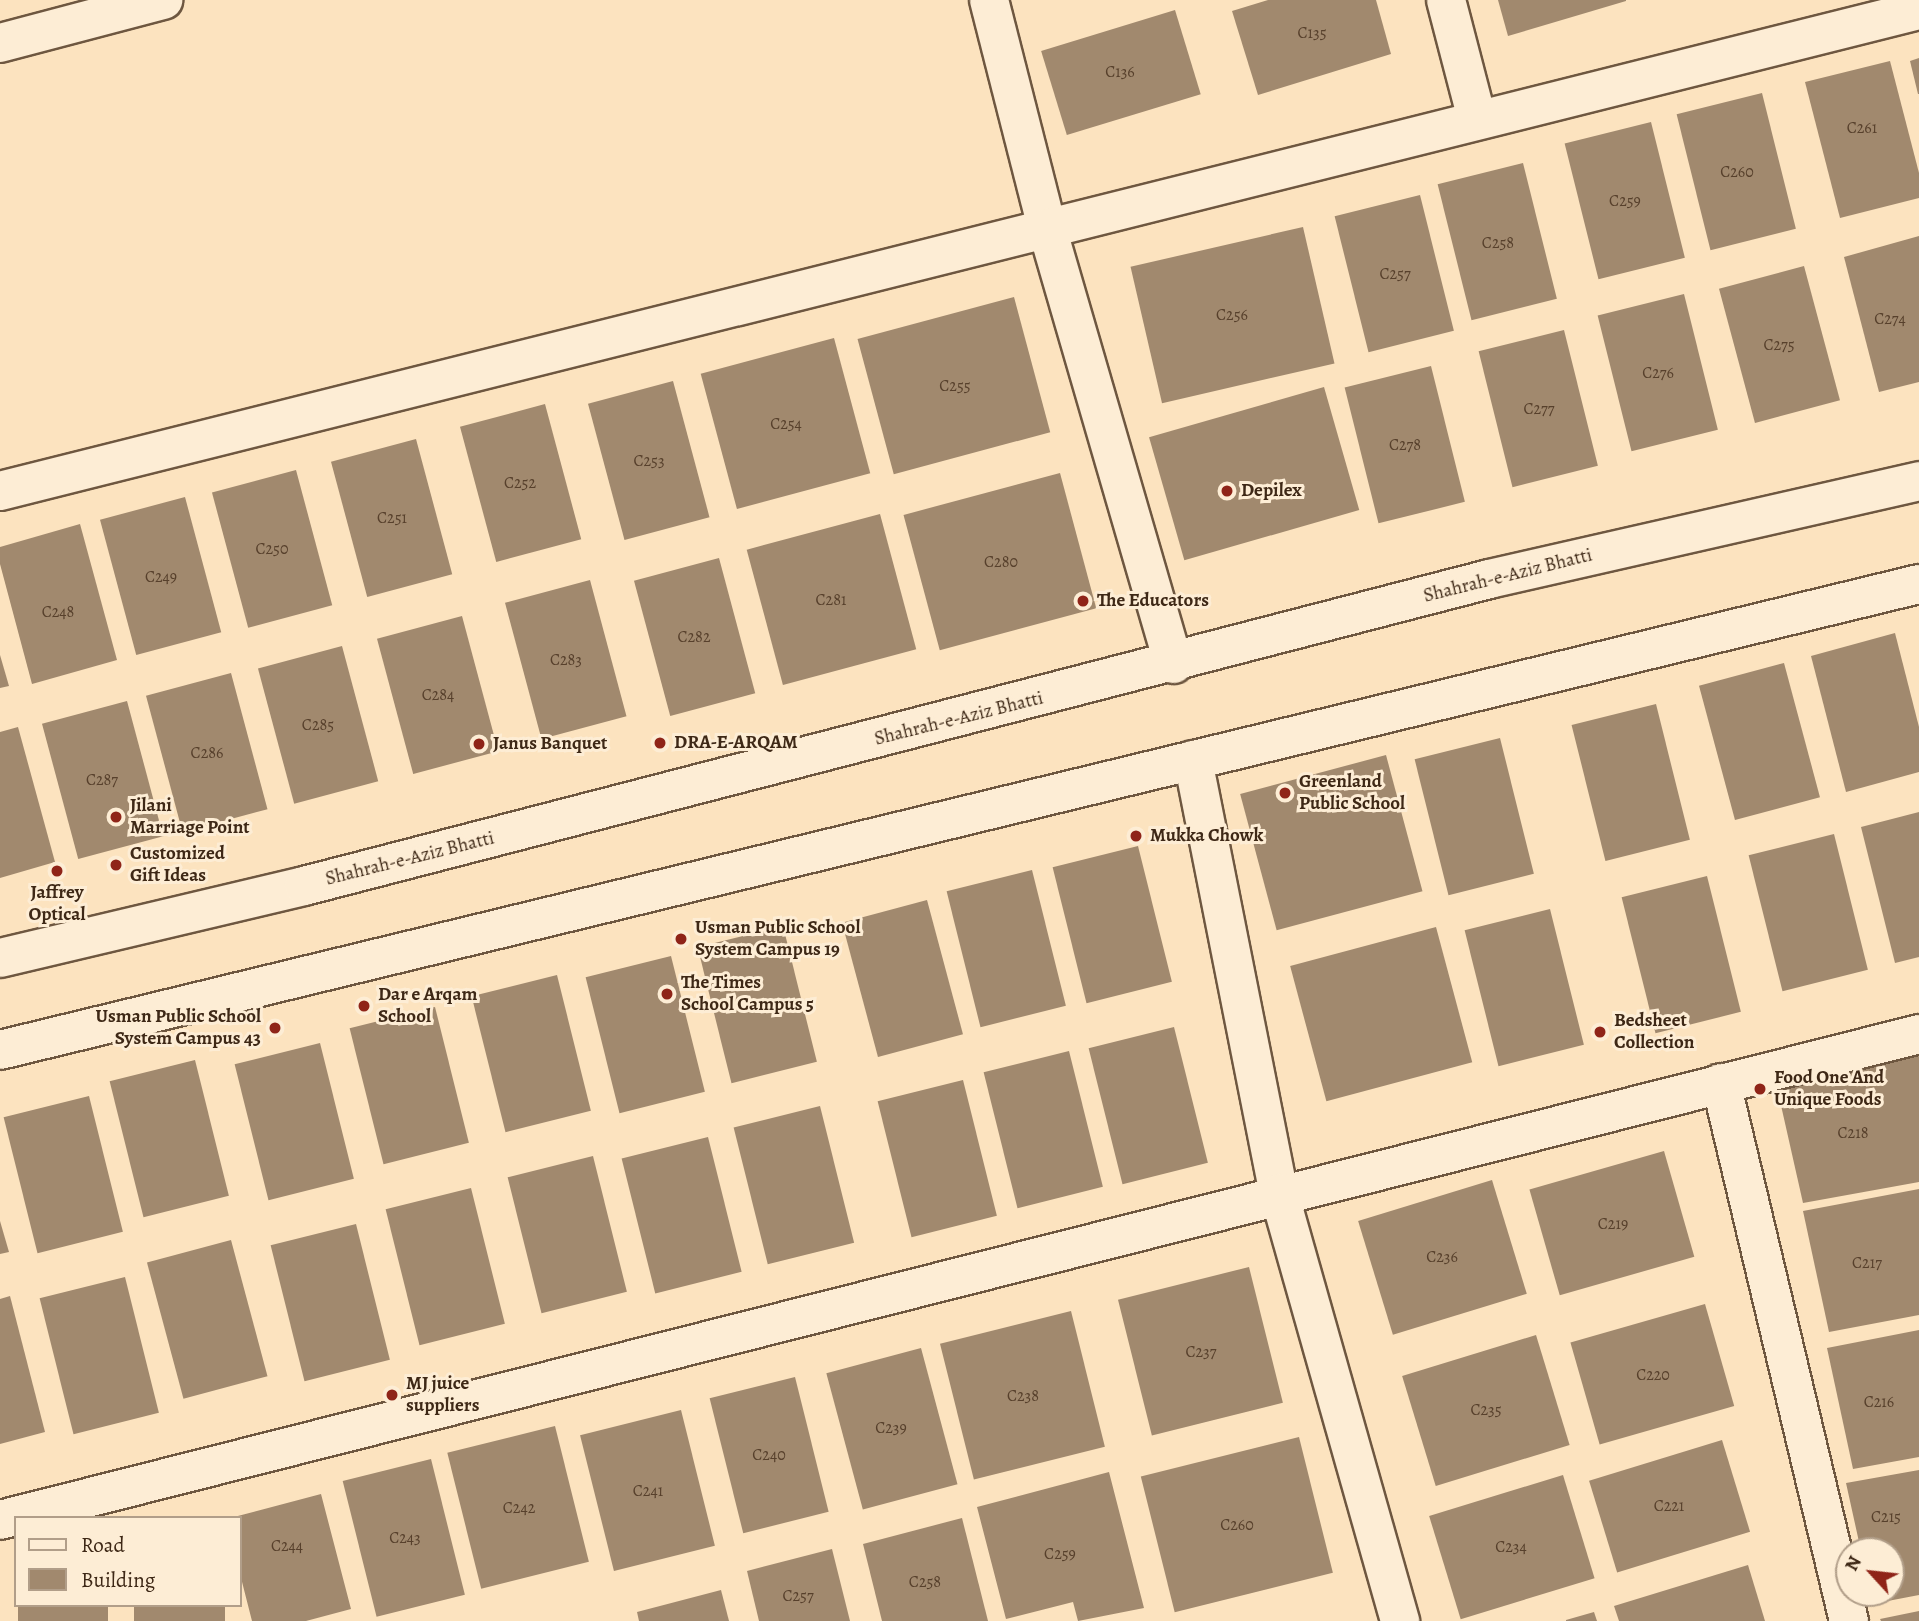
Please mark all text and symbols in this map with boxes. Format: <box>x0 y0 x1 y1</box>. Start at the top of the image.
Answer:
house number: C135 <box>1297 23 1327 43</box>
house number: C136 <box>1105 62 1135 82</box>
house number: C261 <box>1847 118 1877 138</box>
house number: C260 <box>1720 162 1754 182</box>
house number: C259 <box>1609 191 1641 211</box>
house number: C258 <box>1482 233 1514 253</box>
house number: C257 <box>1379 264 1411 284</box>
house number: C256 <box>1216 305 1248 325</box>
house number: C274 <box>1874 309 1906 329</box>
house number: C275 <box>1763 335 1795 355</box>
house number: C276 <box>1642 363 1674 383</box>
house number: C255 <box>939 376 971 396</box>
house number: C277 <box>1523 399 1555 419</box>
house number: C254 <box>770 414 802 434</box>
house number: C278 <box>1389 435 1421 455</box>
house number: C253 <box>633 451 665 471</box>
house number: C252 <box>504 473 536 493</box>
place label: Depilex <box>1241 480 1302 502</box>
marker: Depilex <box>1219 483 1235 499</box>
house number: C251 <box>377 508 407 528</box>
house number: C250 <box>255 539 289 559</box>
street label: Shahrah-e-Aziz Bhatti <box>1421 544 1595 608</box>
house number: C280 <box>984 552 1018 572</box>
house number: C249 <box>145 567 177 587</box>
house number: C281 <box>816 590 846 610</box>
place label: The Educators <box>1097 590 1209 612</box>
marker: The Educators <box>1075 593 1091 609</box>
house number: C248 <box>42 602 74 622</box>
house number: C282 <box>678 627 710 647</box>
house number: C283 <box>550 650 582 670</box>
house number: C284 <box>422 685 454 705</box>
street label: Shahrah-e-Aziz Bhatti <box>872 687 1046 751</box>
house number: C285 <box>302 715 334 735</box>
place label: DRA-E-ARQAM <box>674 732 798 754</box>
place label: Janus Banquet <box>493 733 607 755</box>
marker: DRA-E-ARQAM <box>652 735 668 751</box>
marker: Janus Banquet <box>471 736 487 752</box>
house number: C286 <box>191 743 223 763</box>
house number: C287 <box>86 770 118 790</box>
place label: Greenland Public School <box>1299 771 1405 815</box>
marker: Greenland Public School <box>1277 785 1293 801</box>
place label: Jilani Marriage Point <box>130 795 250 839</box>
marker: Jilani Marriage Point <box>108 809 124 825</box>
place label: Mukka Chowk <box>1150 825 1263 847</box>
street label: Shahrah-e-Aziz Bhatti <box>323 827 497 891</box>
marker: Mukka Chowk <box>1128 828 1144 844</box>
place label: Customized Gift Ideas <box>130 843 225 887</box>
marker: Customized Gift Ideas <box>108 857 124 873</box>
marker: Jaffrey Optical <box>49 863 65 879</box>
place label: Jaffrey Optical <box>28 882 86 926</box>
place label: Usman Public School System Campus 19 <box>695 917 860 961</box>
marker: Usman Public School System Campus 19 <box>673 931 689 947</box>
place label: The Times School Campus 5 <box>681 972 814 1016</box>
place label: Dar e Arqam School <box>378 984 478 1028</box>
marker: The Times School Campus 5 <box>659 986 675 1002</box>
marker: Dar e Arqam School <box>356 998 372 1014</box>
place label: Usman Public School System Campus 43 <box>96 1006 261 1050</box>
place label: Bedsheet Collection <box>1614 1010 1695 1054</box>
marker: Usman Public School System Campus 43 <box>267 1020 283 1036</box>
marker: Bedsheet Collection <box>1592 1024 1608 1040</box>
place label: Food One And Unique Foods <box>1774 1067 1884 1111</box>
marker: Food One And Unique Foods <box>1752 1081 1768 1097</box>
house number: C218 <box>1838 1123 1868 1143</box>
house number: C219 <box>1598 1214 1628 1234</box>
house number: C236 <box>1426 1247 1458 1267</box>
house number: C217 <box>1852 1253 1882 1273</box>
house number: C237 <box>1186 1342 1216 1362</box>
house number: C220 <box>1636 1365 1670 1385</box>
place label: MJ juice suppliers <box>406 1373 479 1417</box>
house number: C238 <box>1007 1386 1039 1406</box>
marker: MJ juice suppliers <box>384 1387 400 1403</box>
house number: C216 <box>1864 1392 1894 1412</box>
house number: C235 <box>1470 1400 1502 1420</box>
house number: C239 <box>875 1418 907 1438</box>
house number: C240 <box>752 1445 786 1465</box>
house number: C241 <box>633 1481 663 1501</box>
house number: C221 <box>1654 1496 1684 1516</box>
house number: C242 <box>503 1498 535 1518</box>
house number: C215 <box>1871 1507 1901 1527</box>
house number: C260 <box>1220 1515 1254 1535</box>
legend <box>14 1516 242 1607</box>
house number: C243 <box>389 1528 421 1548</box>
text: Road <box>81 1531 125 1559</box>
house number: C244 <box>271 1536 303 1556</box>
house number: C234 <box>1495 1537 1527 1557</box>
north arrow <box>1835 1537 1905 1607</box>
house number: C259 <box>1044 1544 1076 1564</box>
text: N <box>1838 1551 1868 1575</box>
text: Building <box>81 1566 155 1594</box>
house number: C258 <box>909 1572 941 1592</box>
house number: C257 <box>782 1586 814 1606</box>

